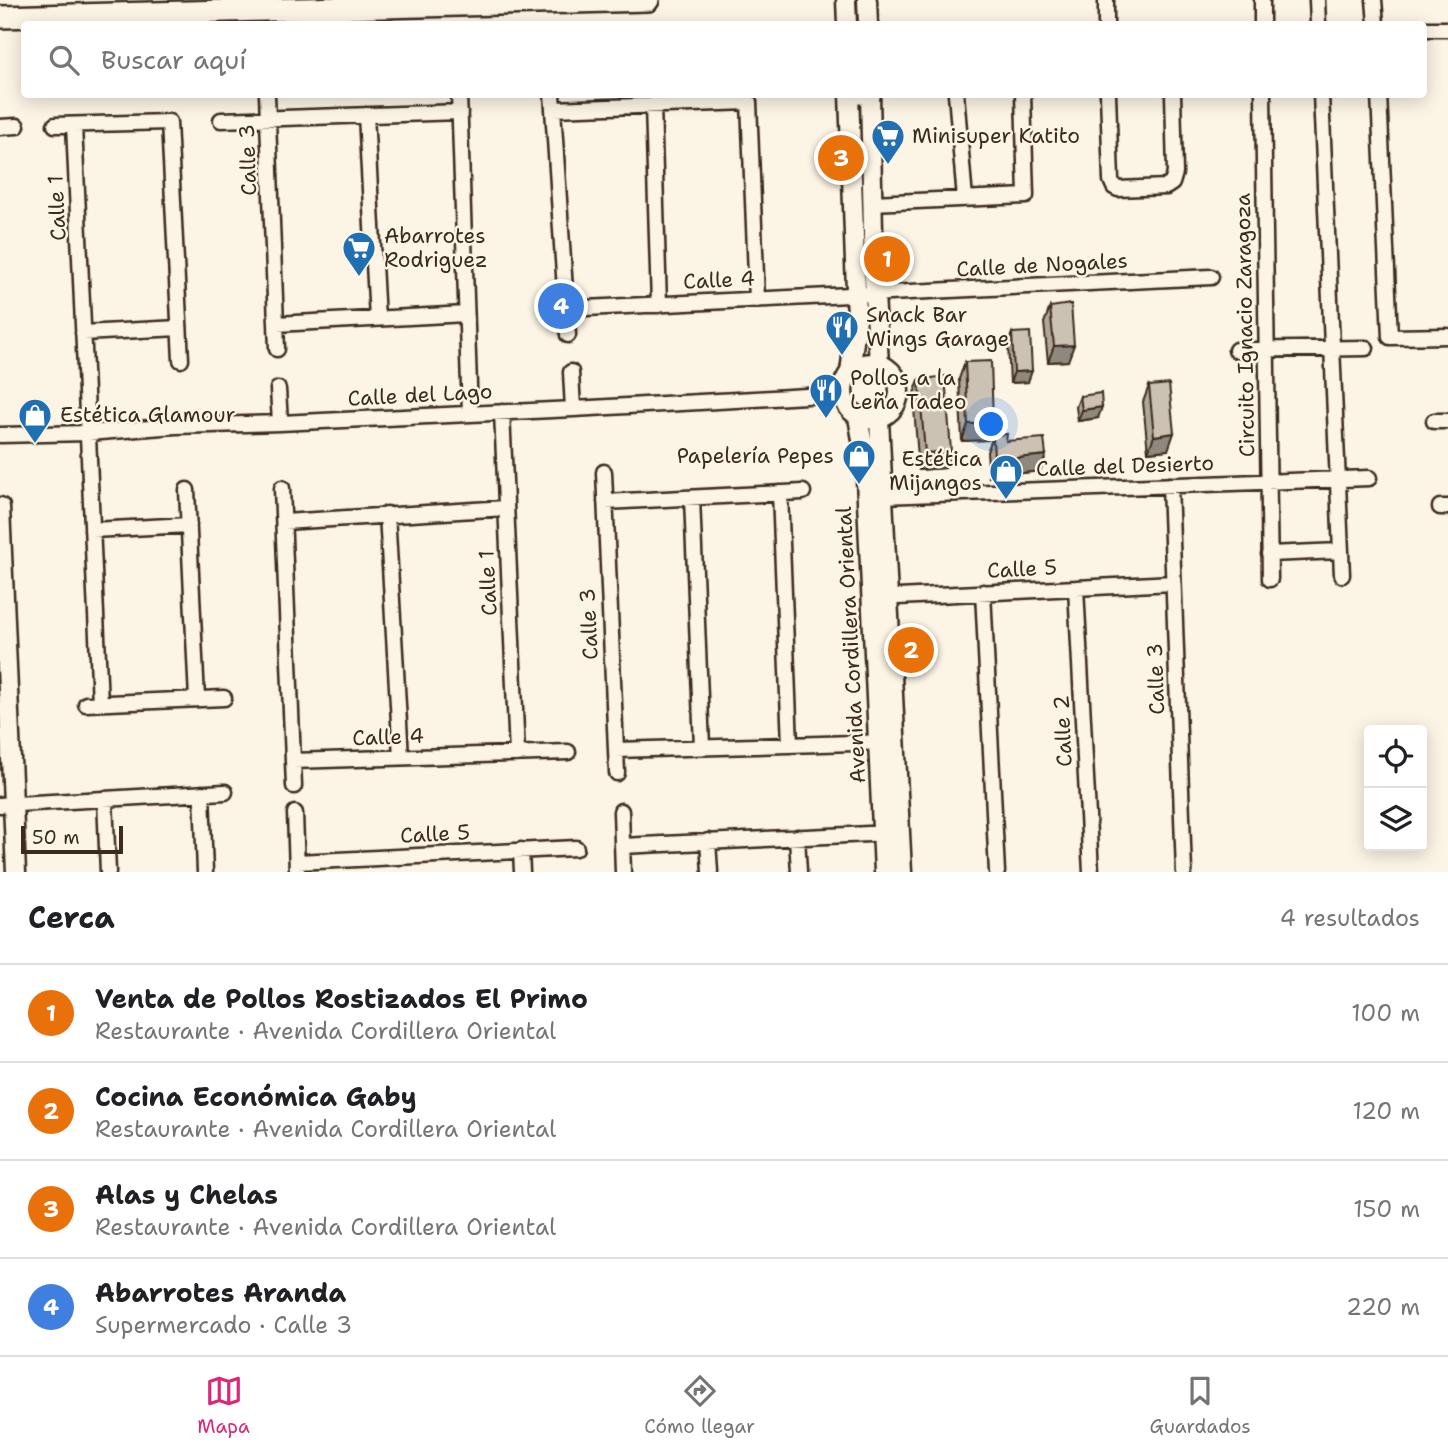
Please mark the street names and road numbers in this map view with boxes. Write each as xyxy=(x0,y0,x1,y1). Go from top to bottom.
street label: Calle 3 xyxy=(233,124,263,196)
street label: Calle 1 xyxy=(41,174,73,242)
street label: Circuito Ignacio Zaragoza xyxy=(1229,193,1261,457)
street label: Calle de Nogales xyxy=(956,247,1128,283)
street label: Calle 4 xyxy=(682,264,756,296)
street label: Calle del Lago xyxy=(347,377,493,413)
street label: Calle del Desierto xyxy=(1036,449,1214,483)
street label: Avenida Cordillera Oriental xyxy=(830,505,872,784)
street label: Calle 1 xyxy=(472,549,504,617)
street label: Calle 5 xyxy=(986,553,1058,585)
street label: Calle 3 xyxy=(573,587,605,661)
street label: Calle 3 xyxy=(1141,643,1171,715)
street label: Calle 2 xyxy=(1047,694,1079,768)
street label: Calle 4 xyxy=(352,722,424,752)
street label: Calle 5 xyxy=(399,818,471,850)

